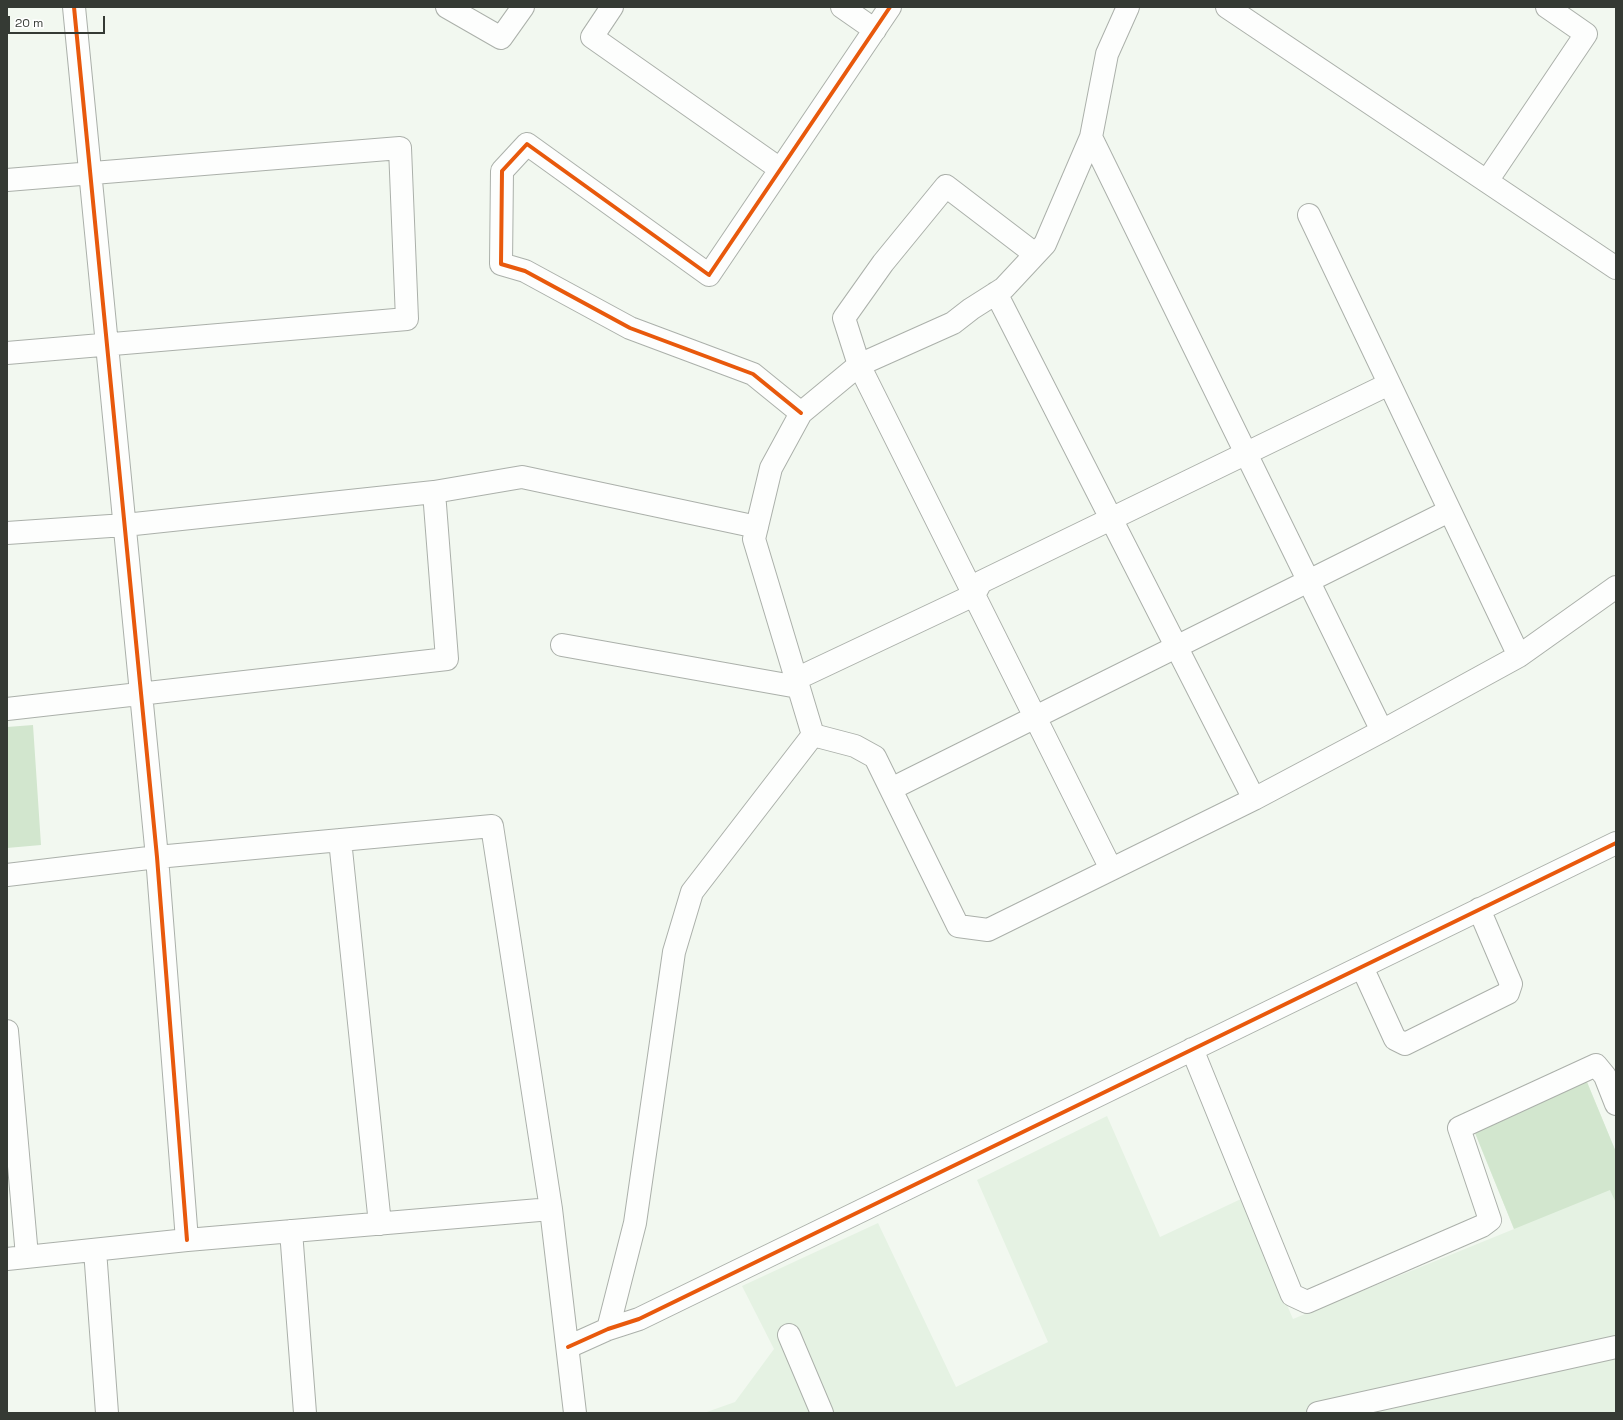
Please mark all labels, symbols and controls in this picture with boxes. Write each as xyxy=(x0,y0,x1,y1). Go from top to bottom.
scale bar xyxy=(10,8,107,34)
text: 20 m xyxy=(15,15,43,31)

